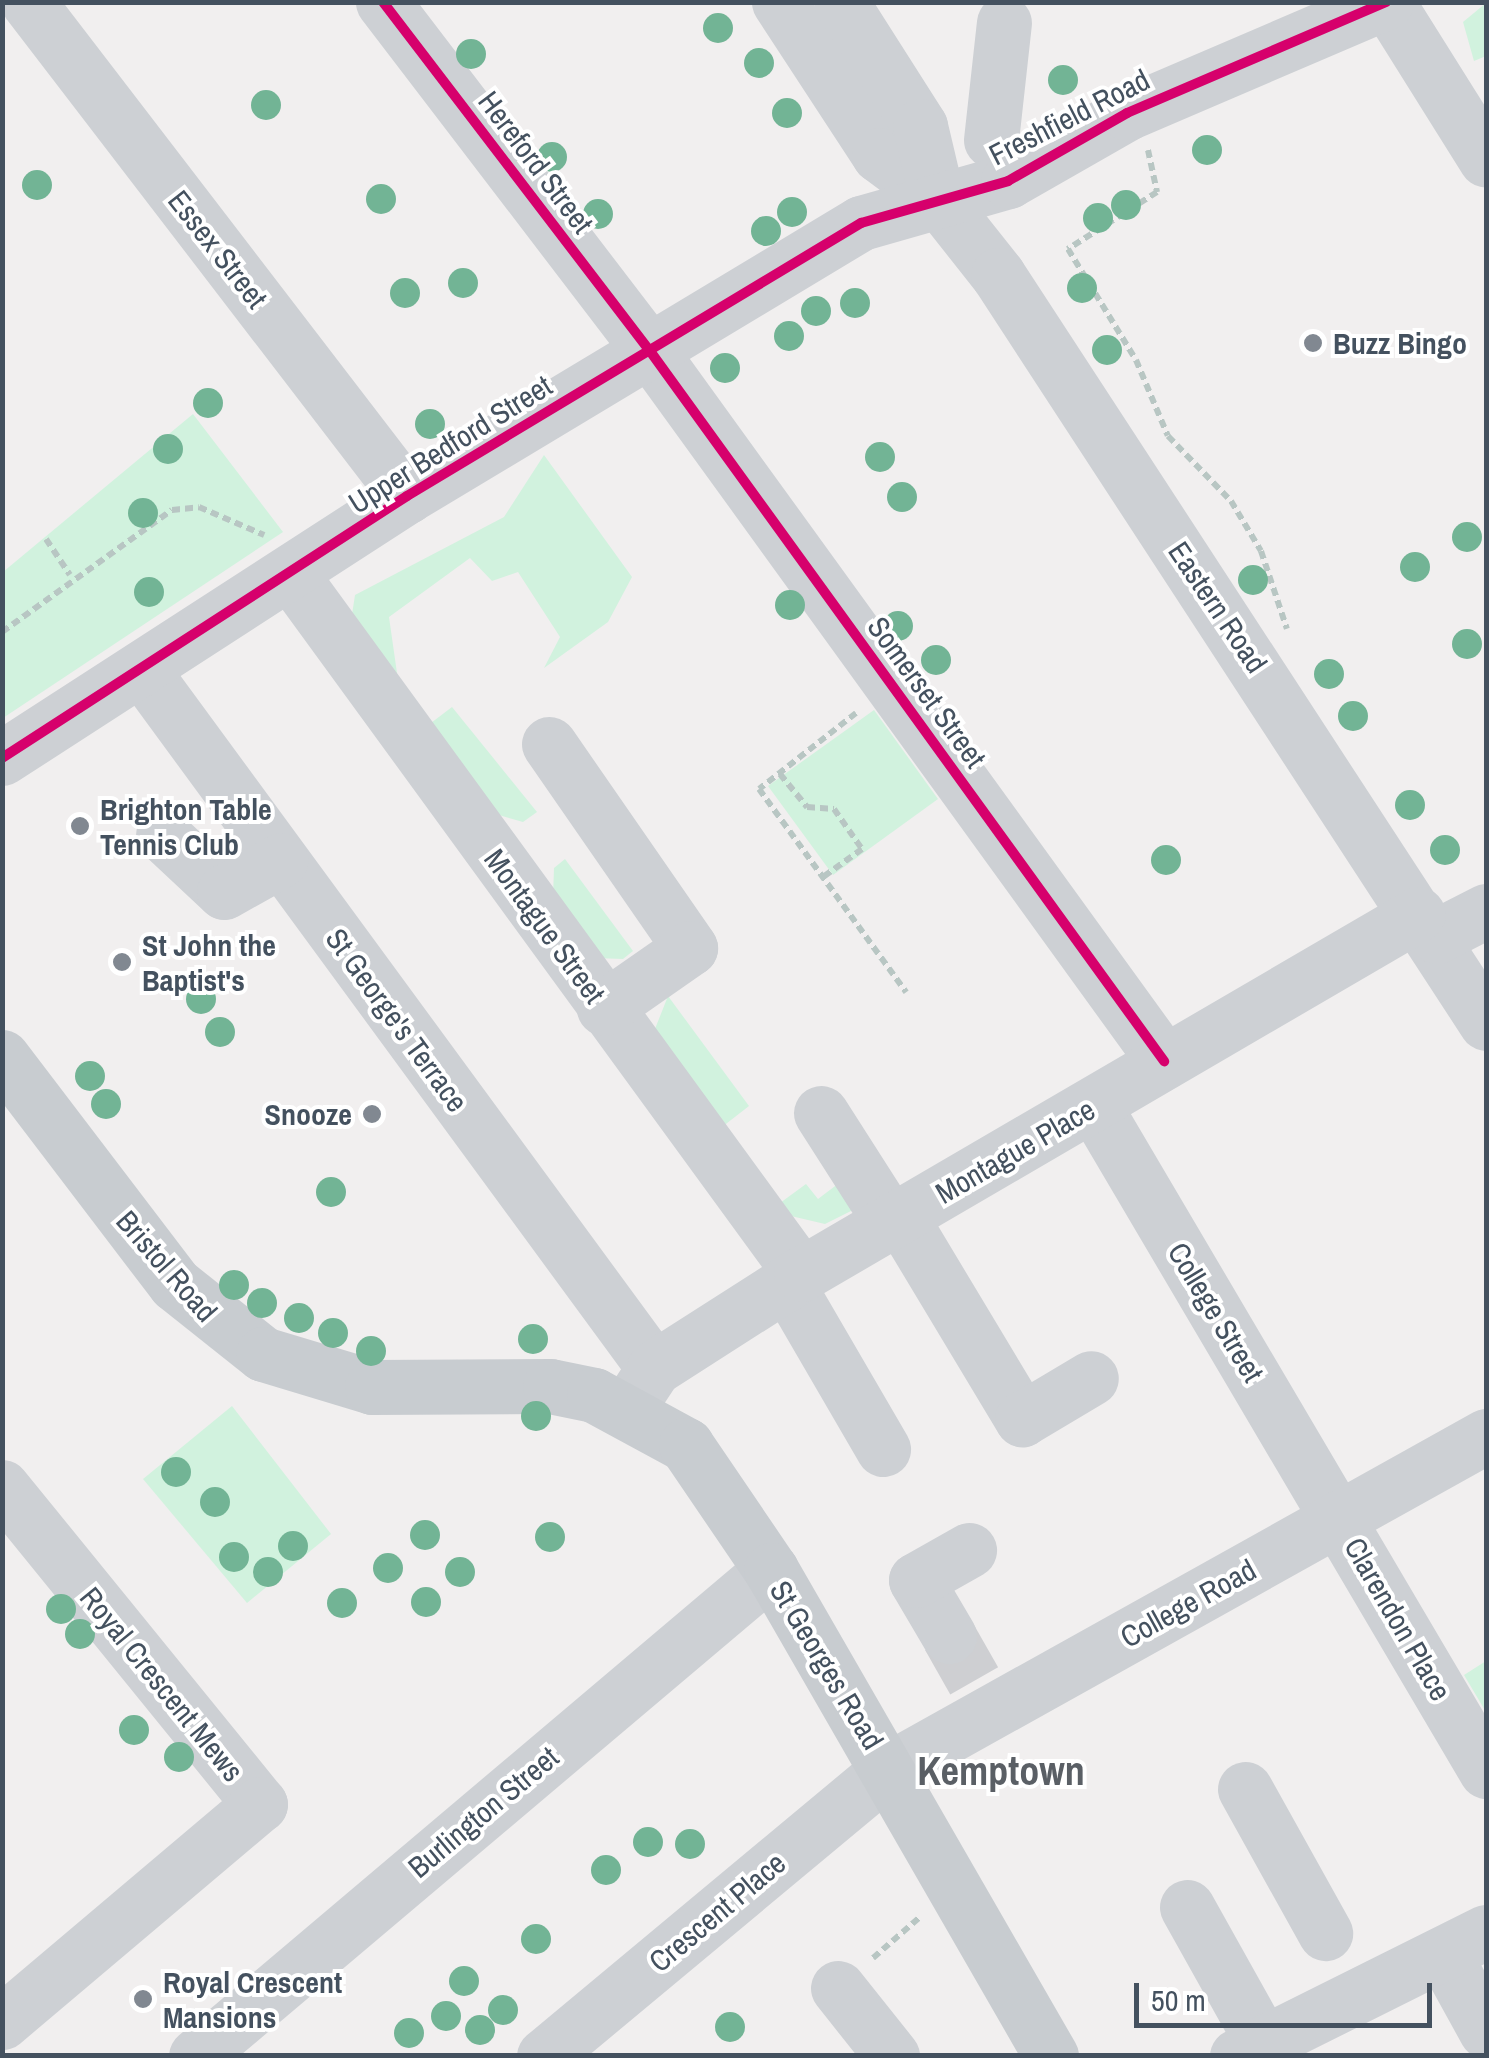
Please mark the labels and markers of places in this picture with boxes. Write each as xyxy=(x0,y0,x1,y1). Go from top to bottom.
place label: Buzz Bingo xyxy=(1333,325,1467,361)
marker: Buzz Bingo xyxy=(1302,332,1324,354)
place label: Brighton Table Tennis Club xyxy=(100,791,272,862)
marker: Brighton Table Tennis Club xyxy=(69,815,91,837)
place label: St John the Baptist's xyxy=(142,927,276,998)
marker: St John the Baptist's xyxy=(111,951,133,973)
place label: Snooze xyxy=(265,1096,352,1132)
marker: Snooze xyxy=(361,1103,383,1125)
place label: Royal Crescent Mansions xyxy=(163,1964,342,2034)
marker: Royal Crescent Mansions xyxy=(132,1988,154,2010)

